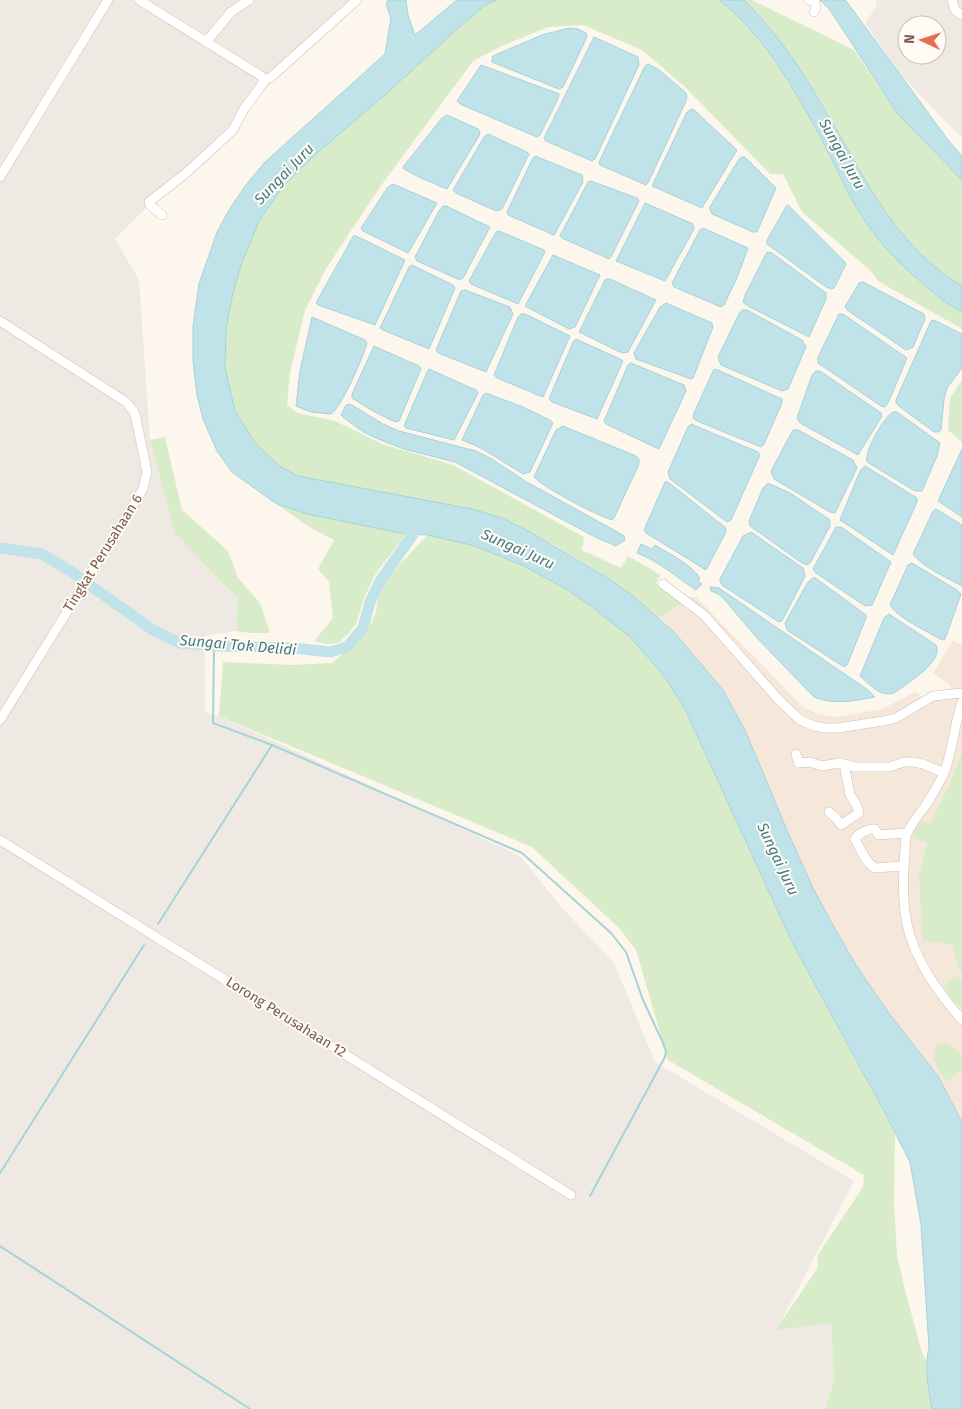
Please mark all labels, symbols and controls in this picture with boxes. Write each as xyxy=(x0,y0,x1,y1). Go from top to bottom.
north arrow xyxy=(897,15,947,65)
text: N xyxy=(901,34,918,44)
water label: Sungai Juru xyxy=(815,115,869,193)
water label: Sungai Juru xyxy=(250,140,318,209)
street label: Tingkat Perusahaan 6 xyxy=(60,491,146,615)
water label: Sungai Juru xyxy=(478,524,557,573)
water label: Sungai Tok Delidi xyxy=(178,631,297,659)
water label: Sungai Juru xyxy=(753,819,803,898)
street label: Lorong Perusahaan 12 xyxy=(223,973,349,1061)

